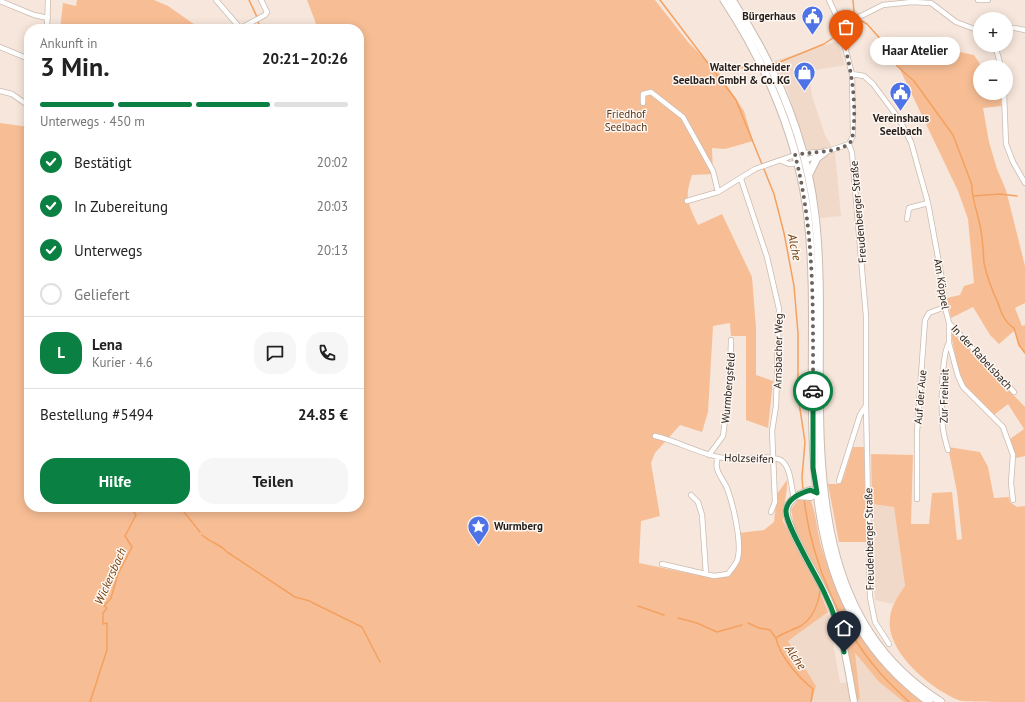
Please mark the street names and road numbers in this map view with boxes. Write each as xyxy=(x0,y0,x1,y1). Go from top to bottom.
street label: Freudenberger Straße xyxy=(847,160,869,264)
street label: Am Köppel xyxy=(931,258,953,311)
street label: Arnsbacher Weg xyxy=(770,313,786,389)
street label: In der Rabelsbach xyxy=(948,322,1016,392)
street label: Wurmbergsfeld xyxy=(718,352,738,424)
street label: Zur Freiheit xyxy=(937,368,951,423)
street label: Auf der Aue xyxy=(911,369,929,425)
street label: Holzseifen xyxy=(724,450,774,466)
street label: Freudenberger Straße xyxy=(861,487,877,591)

